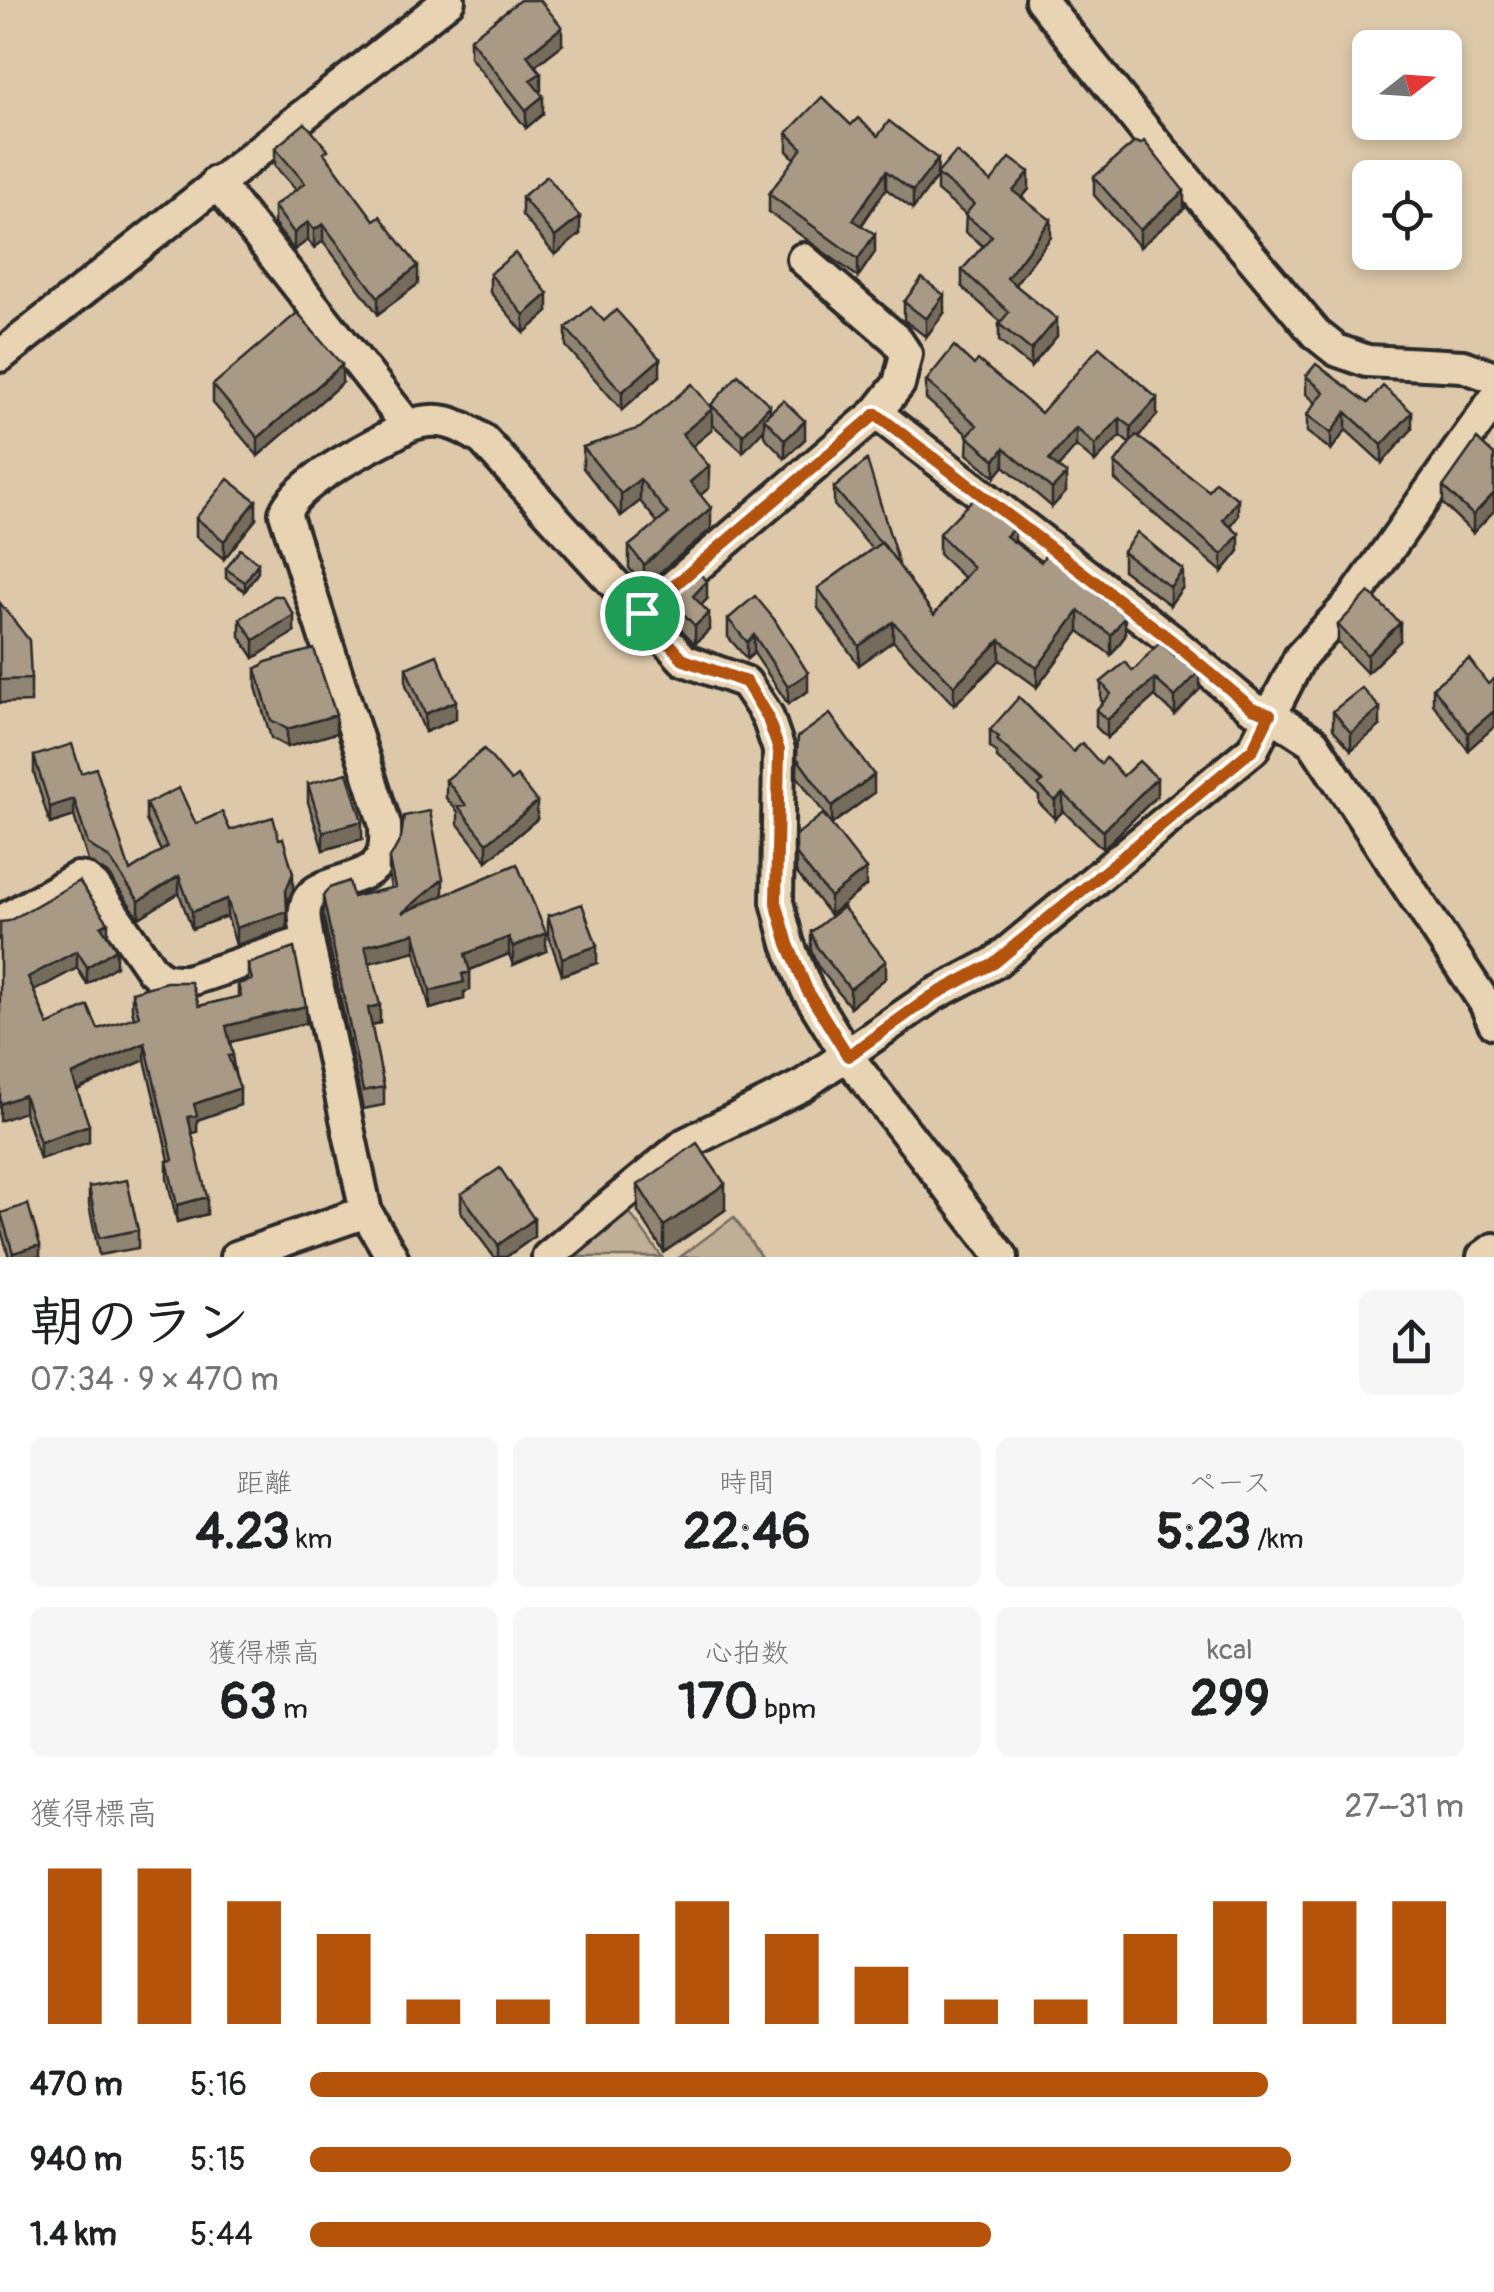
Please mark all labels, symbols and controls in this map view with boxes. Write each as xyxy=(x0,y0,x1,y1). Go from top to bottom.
north arrow xyxy=(1352,30,1462,140)
map controls xyxy=(1352,30,1462,270)
button: locate xyxy=(1352,160,1462,270)
pin xyxy=(600,571,685,656)
icon: arrive xyxy=(615,586,670,641)
text: 朝のラン xyxy=(30,1288,250,1357)
button: share xyxy=(1359,1290,1464,1395)
text: 07:34 · 9 × 470 m xyxy=(30,1360,279,1400)
text: 距離 xyxy=(236,1466,292,1501)
text: 時間 xyxy=(719,1466,775,1501)
text: ペース xyxy=(1189,1466,1271,1501)
text: 4.23 xyxy=(196,1501,290,1564)
text: 22:46 xyxy=(683,1501,811,1564)
text: 5:23 xyxy=(1156,1501,1251,1564)
text: km xyxy=(290,1522,332,1557)
text: /km xyxy=(1251,1522,1304,1557)
text: kcal xyxy=(1207,1633,1253,1668)
text: 獲得標高 xyxy=(208,1636,320,1671)
text: 心拍数 xyxy=(705,1636,789,1671)
text: 299 xyxy=(1190,1668,1270,1731)
text: 63 xyxy=(220,1671,277,1734)
text: 170 xyxy=(678,1671,758,1734)
text: m xyxy=(277,1692,308,1727)
text: bpm xyxy=(758,1692,816,1727)
text: 27–31 m xyxy=(1345,1787,1464,1827)
text: 獲得標高 xyxy=(30,1794,158,1834)
text: 470 m xyxy=(30,2065,123,2105)
text: 5:16 xyxy=(190,2065,247,2105)
text: 940 m xyxy=(30,2140,122,2180)
text: 5:15 xyxy=(190,2140,246,2180)
text: 1.4 km xyxy=(30,2215,117,2255)
text: 5:44 xyxy=(190,2215,253,2255)

